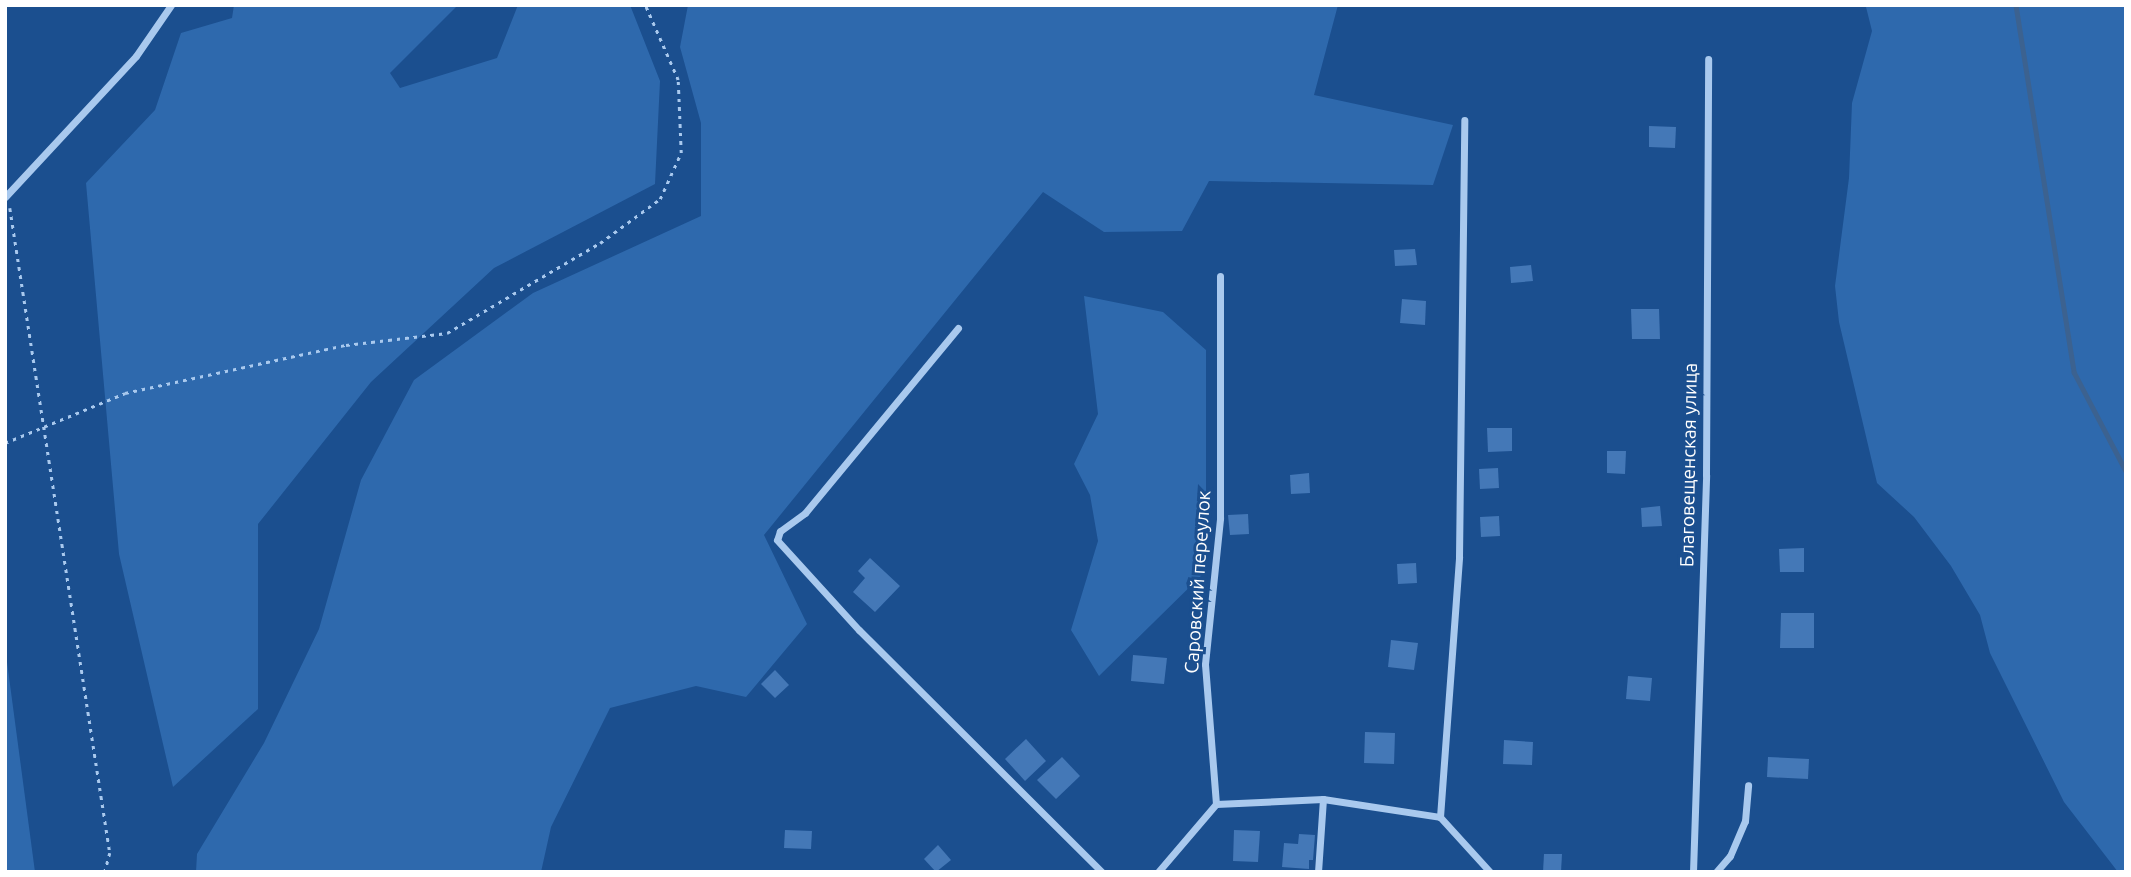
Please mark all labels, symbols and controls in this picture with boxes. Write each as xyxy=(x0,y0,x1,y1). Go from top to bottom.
street label: Благовещенская улица xyxy=(1676,363,1702,567)
street label: Саровский переулок xyxy=(1180,490,1216,674)

